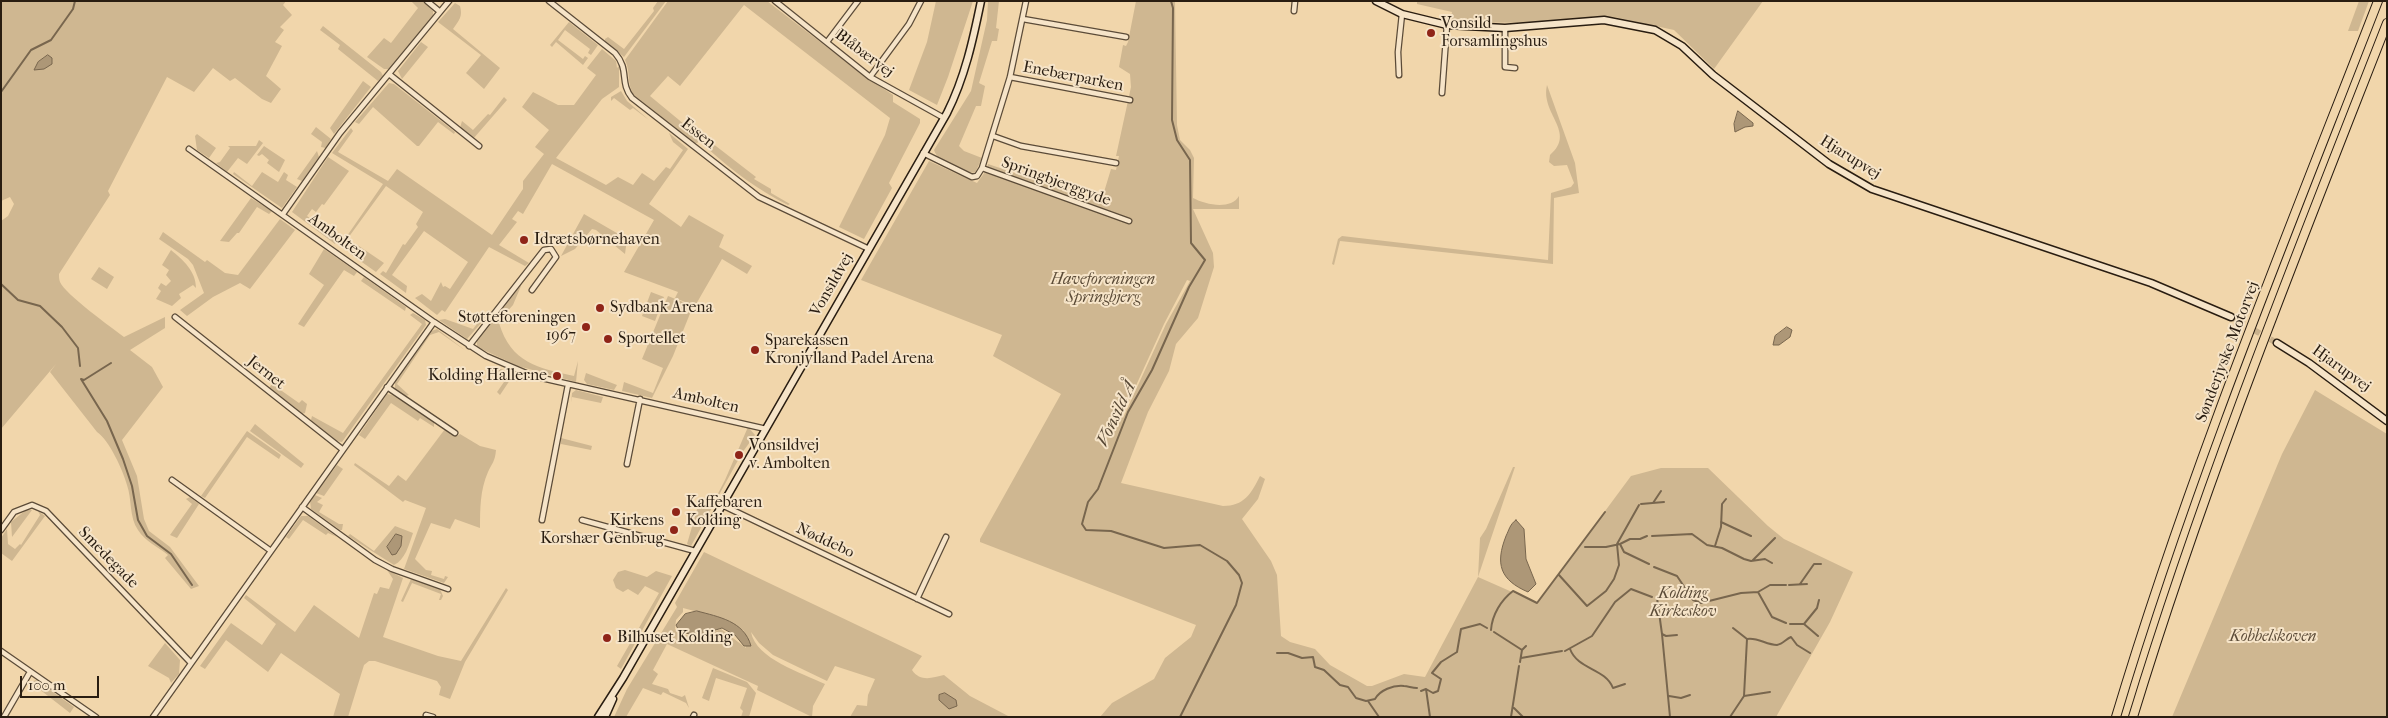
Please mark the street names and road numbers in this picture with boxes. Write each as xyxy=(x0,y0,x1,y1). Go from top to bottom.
street label: Blåbærvej xyxy=(831,26,897,82)
street label: Enebærparken xyxy=(1021,58,1125,96)
street label: Essen xyxy=(677,114,719,154)
street label: Hjarupvej xyxy=(1816,132,1884,184)
street label: Springbjerggyde xyxy=(999,153,1113,211)
street label: Ambolten xyxy=(304,209,370,265)
street label: Vonsildvej xyxy=(806,250,858,320)
street label: Sønderjyske Motorvej xyxy=(2192,279,2264,425)
street label: Hjarupvej xyxy=(2308,341,2374,397)
street label: Jernet xyxy=(243,352,289,394)
street label: Ambolten xyxy=(671,384,741,418)
street label: Nøddebo xyxy=(793,519,857,563)
street label: Smedegade xyxy=(74,523,142,593)

